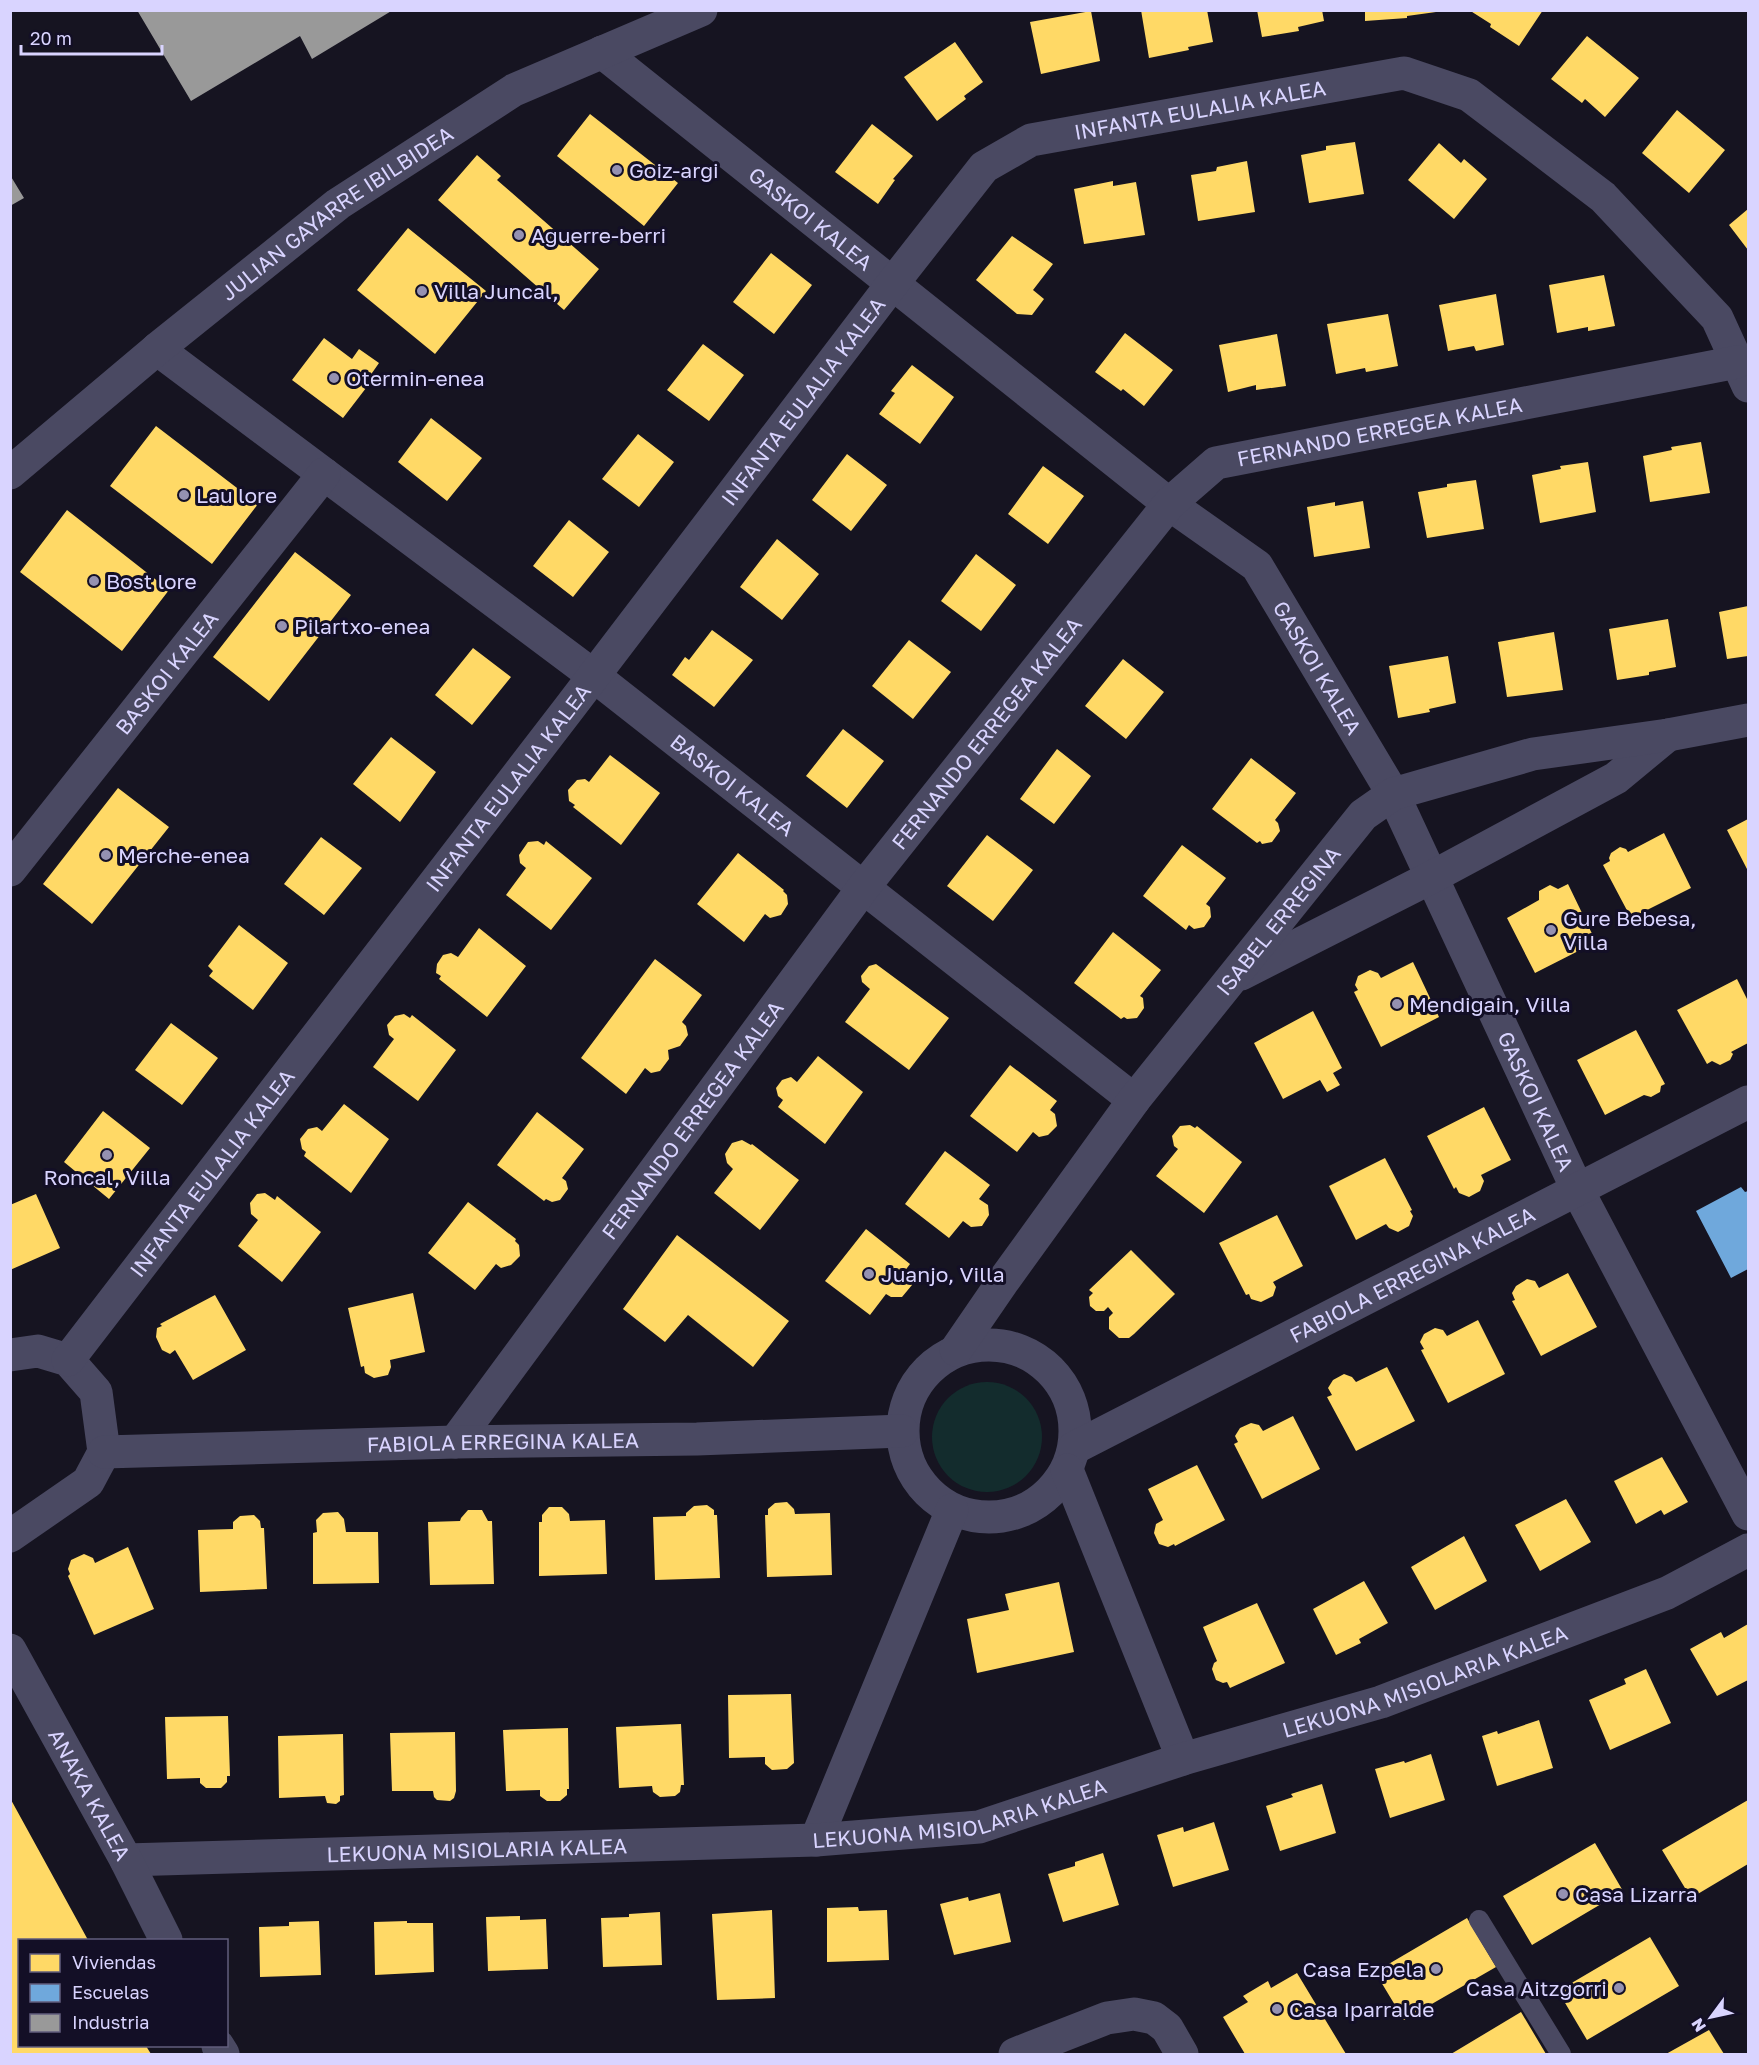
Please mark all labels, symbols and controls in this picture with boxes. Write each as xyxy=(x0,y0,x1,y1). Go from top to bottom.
scale bar xyxy=(21,18,162,56)
text: 20 m xyxy=(30,27,72,49)
street label: INFANTA EULALIA KALEA xyxy=(1072,74,1328,145)
street label: JULIAN GAYARRE IBILBIDEA xyxy=(215,120,458,306)
place label: Goiz-argi xyxy=(629,157,719,183)
street label: GASKOI KALEA xyxy=(744,161,878,276)
marker: Goiz-argi xyxy=(610,163,624,177)
place label: Aguerre-berri xyxy=(531,222,666,248)
marker: Aguerre-berri xyxy=(512,228,526,242)
place label: Villa Juncal, xyxy=(434,278,559,304)
marker: Villa Juncal, xyxy=(415,284,429,298)
street label: INFANTA EULALIA KALEA xyxy=(715,292,891,511)
place label: Otermin-enea xyxy=(346,365,485,391)
marker: Otermin-enea xyxy=(327,371,341,385)
street label: FERNANDO ERREGEA KALEA xyxy=(1235,391,1524,472)
place label: Lau lore xyxy=(196,482,277,508)
marker: Lau lore xyxy=(177,488,191,502)
place label: Bost lore xyxy=(106,568,197,594)
marker: Bost lore xyxy=(87,574,101,588)
street label: GASKOI KALEA xyxy=(1268,596,1367,739)
street label: BASKOI KALEA xyxy=(110,606,223,740)
street label: FERNANDO ERREGEA KALEA xyxy=(886,612,1087,855)
place label: Pilartxo-enea xyxy=(294,613,430,639)
marker: Pilartxo-enea xyxy=(275,619,289,633)
street label: INFANTA EULALIA KALEA xyxy=(420,678,596,897)
street label: BASKOI KALEA xyxy=(665,728,800,841)
street label: ISABEL ERREGINA xyxy=(1210,841,1346,1000)
place label: Merche-enea xyxy=(118,842,250,868)
marker: Merche-enea xyxy=(99,848,113,862)
place label: Gure Bebesa, Villa xyxy=(1563,905,1697,955)
marker: Gure Bebesa, Villa xyxy=(1544,923,1558,937)
place label: Mendigain, Villa xyxy=(1409,991,1571,1017)
street label: FERNANDO ERREGEA KALEA xyxy=(596,995,789,1244)
marker: Mendigain, Villa xyxy=(1390,997,1404,1011)
street label: GASKOI KALEA xyxy=(1492,1027,1580,1175)
street label: INFANTA EULALIA KALEA xyxy=(124,1064,300,1282)
marker: Roncal, Villa xyxy=(100,1148,114,1162)
place label: Roncal, Villa xyxy=(43,1164,171,1190)
street label: FABIOLA ERREGINA KALEA xyxy=(1285,1201,1539,1348)
place label: Juanjo, Villa xyxy=(881,1261,1005,1287)
marker: Juanjo, Villa xyxy=(862,1267,876,1281)
street label: FABIOLA ERREGINA KALEA xyxy=(366,1427,639,1458)
street label: LEKUONA MISIOLARIA KALEA xyxy=(1279,1619,1571,1743)
street label: ANAKA KALEA xyxy=(43,1724,137,1865)
street label: LEKUONA MISIOLARIA KALEA xyxy=(811,1772,1110,1853)
street label: LEKUONA MISIOLARIA KALEA xyxy=(326,1832,627,1867)
place label: Casa Lizarra xyxy=(1575,1881,1698,1907)
marker: Casa Lizarra xyxy=(1556,1887,1570,1901)
legend xyxy=(18,1939,228,2047)
text: Viviendas xyxy=(72,1951,156,1973)
place label: Casa Ezpela xyxy=(1302,1956,1424,1982)
marker: Casa Ezpela xyxy=(1429,1962,1443,1976)
place label: Casa Aitzgorri xyxy=(1466,1975,1607,2001)
text: Escuelas xyxy=(72,1981,149,2003)
marker: Casa Aitzgorri xyxy=(1612,1981,1626,1995)
north arrow xyxy=(1681,1987,1741,2047)
place label: Casa Iparralde xyxy=(1289,1996,1434,2022)
marker: Casa Iparralde xyxy=(1270,2002,1284,2016)
text: Industria xyxy=(72,2011,149,2033)
text: N xyxy=(1687,2015,1710,2036)

